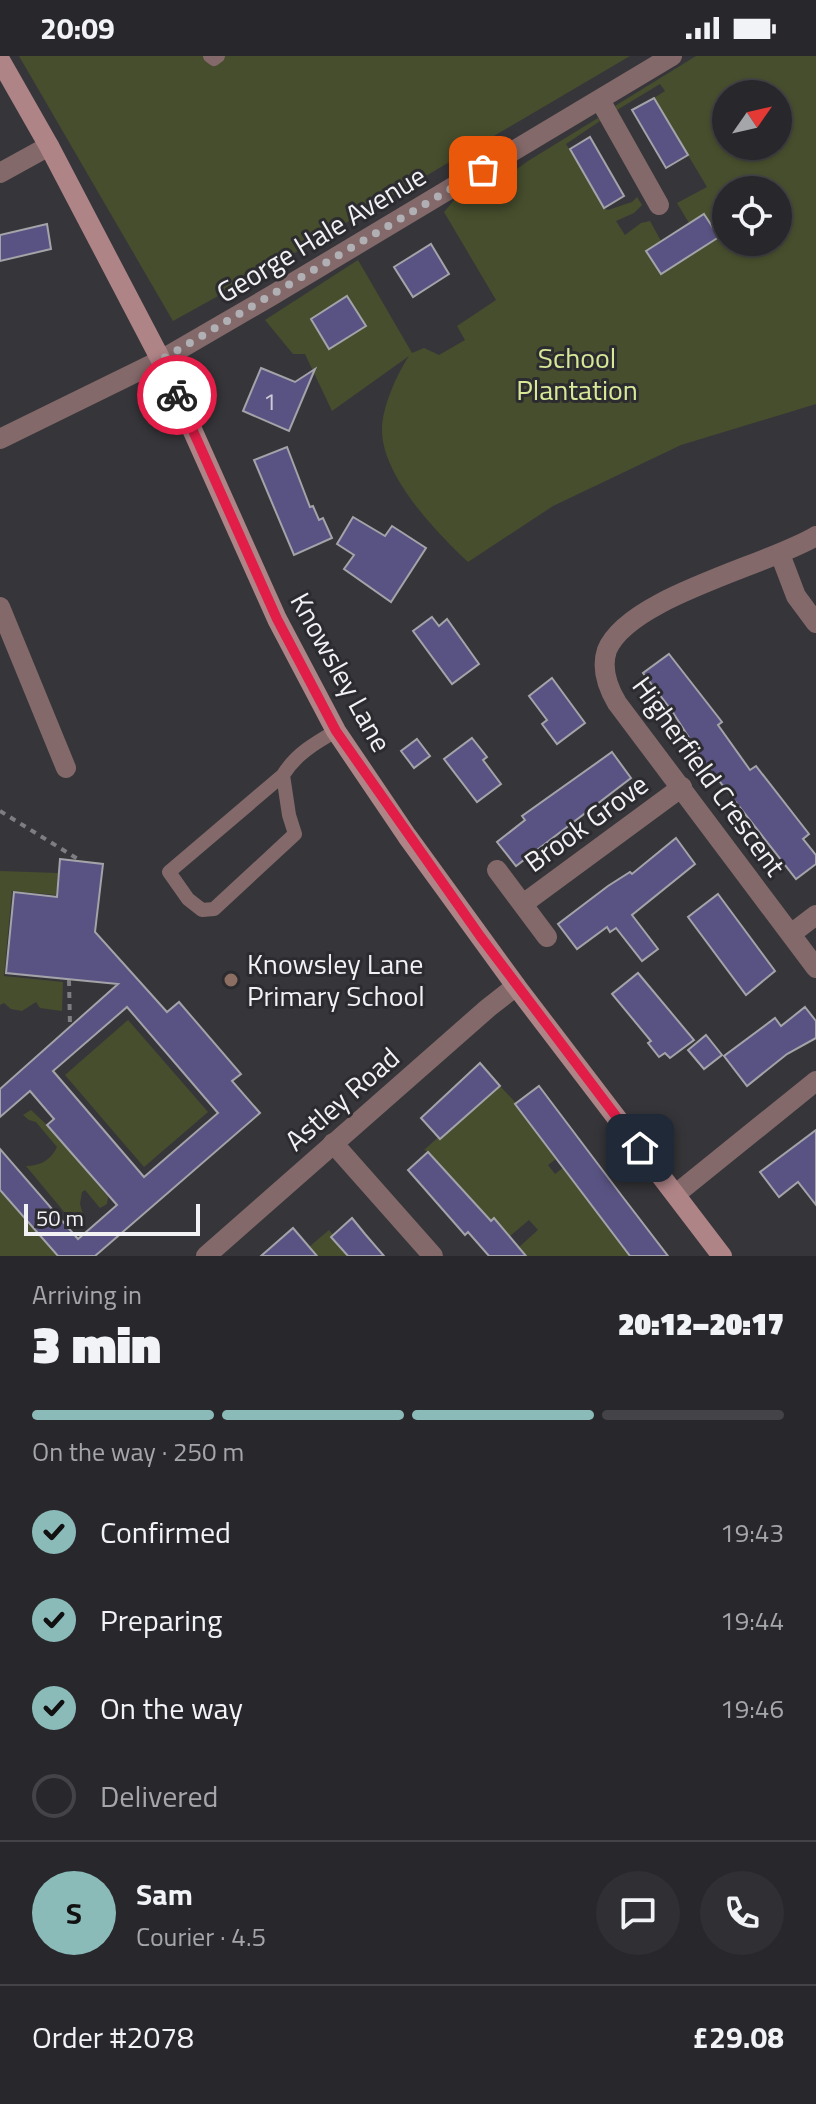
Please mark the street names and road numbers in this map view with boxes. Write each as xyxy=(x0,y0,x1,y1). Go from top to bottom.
street label: George Hale Avenue xyxy=(208,154,434,313)
street label: Knowsley Lane xyxy=(280,584,403,759)
street label: Higherfield Crescent xyxy=(622,667,797,885)
street label: Brook Grove xyxy=(515,763,657,882)
street label: Astley Road xyxy=(275,1036,409,1161)

